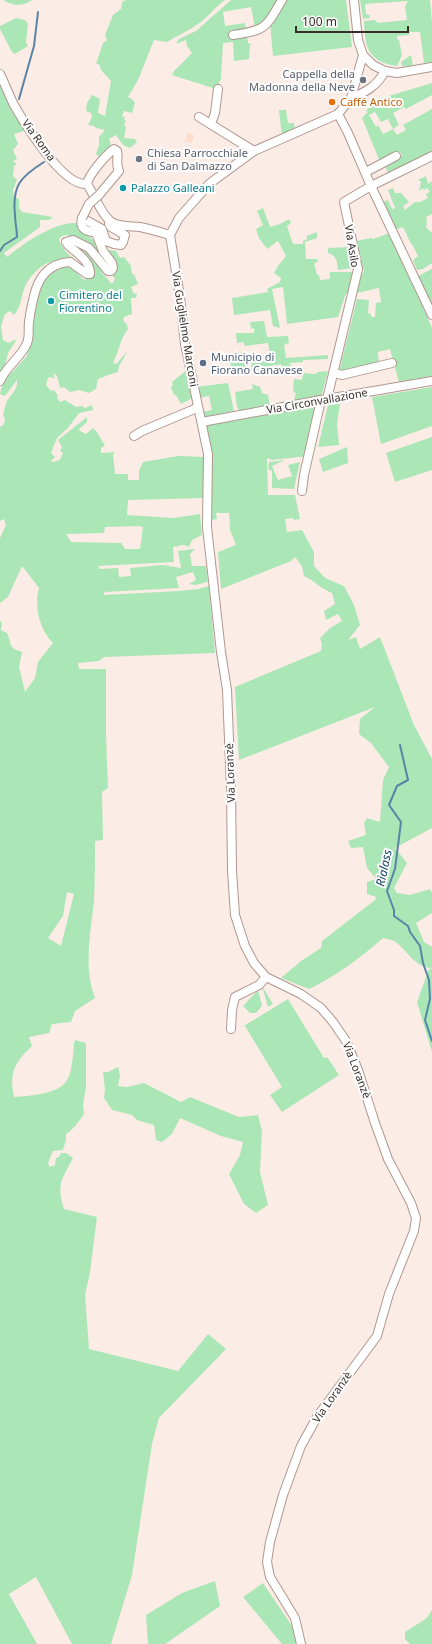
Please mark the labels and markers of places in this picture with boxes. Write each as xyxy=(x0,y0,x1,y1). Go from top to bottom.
place label: Cappella della Madonna della Neve xyxy=(249,66,355,94)
marker: Cappella della Madonna della Neve xyxy=(358,75,368,85)
place label: Caffé Antico xyxy=(340,94,403,109)
marker: Caffé Antico xyxy=(327,97,337,107)
place label: Chiesa Parrocchiale di San Dalmazzo xyxy=(147,145,248,173)
marker: Chiesa Parrocchiale di San Dalmazzo xyxy=(134,154,144,164)
place label: Palazzo Galleani xyxy=(131,180,215,195)
marker: Palazzo Galleani xyxy=(118,183,128,193)
place label: Cimitero del Fiorentino xyxy=(59,287,122,315)
marker: Cimitero del Fiorentino xyxy=(46,296,56,306)
place label: Municipio di Fiorano Canavese xyxy=(211,349,302,377)
marker: Municipio di Fiorano Canavese xyxy=(198,358,208,368)

